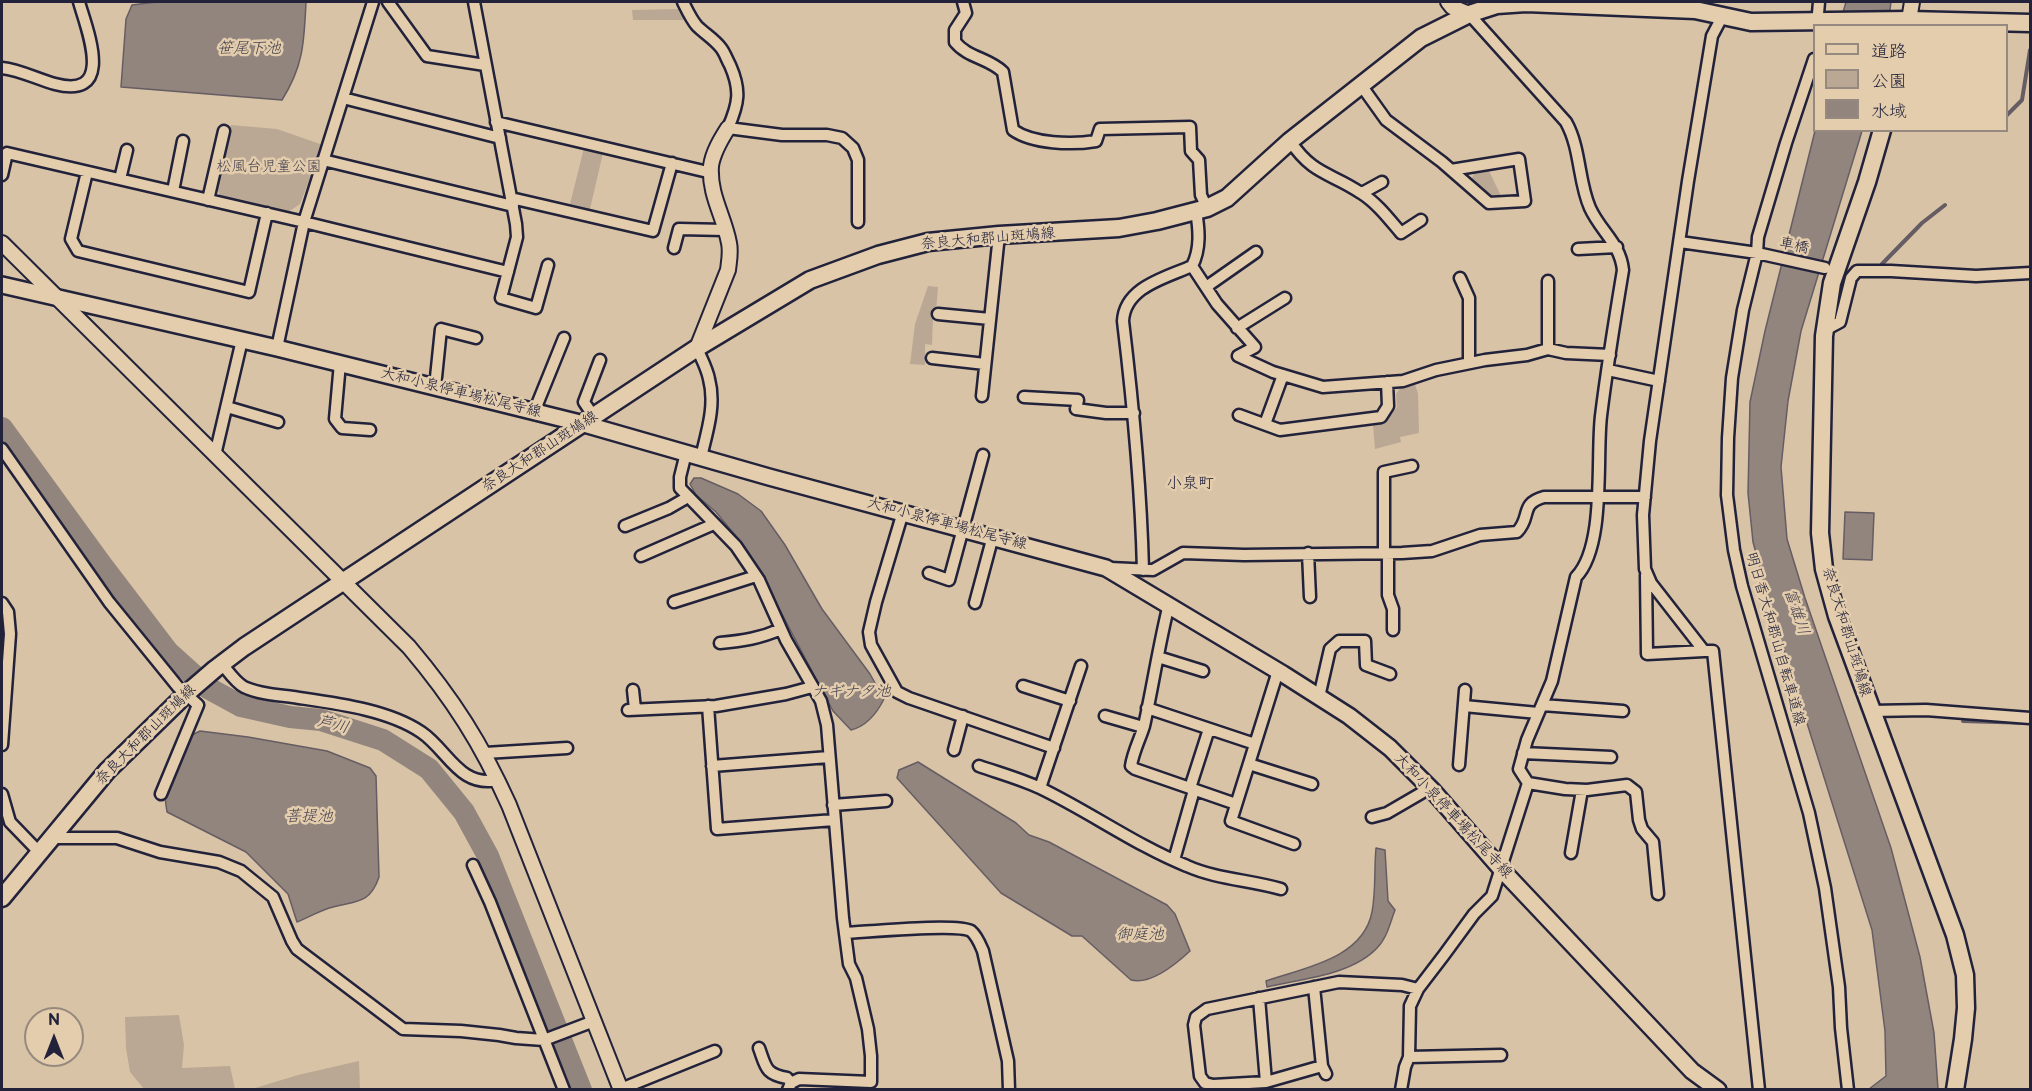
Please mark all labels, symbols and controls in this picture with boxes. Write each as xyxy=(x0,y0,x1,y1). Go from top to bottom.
legend xyxy=(1813,24,2008,132)
water label: 笹尾下池 xyxy=(217,39,281,59)
text: 道路 xyxy=(1871,41,1907,62)
text: 公園 xyxy=(1871,71,1907,92)
text: 水域 xyxy=(1871,101,1907,122)
park label: 松風台児童公園 xyxy=(217,158,321,176)
street label: 奈良大和郡山斑鳩線 xyxy=(920,224,1056,254)
street label: 車橋 xyxy=(1777,234,1811,258)
street label: 大和小泉停車場松尾寺線 xyxy=(379,364,543,422)
street label: 奈良大和郡山斑鳩線 xyxy=(478,408,602,496)
district label: 小泉町 xyxy=(1166,474,1214,494)
street label: 大和小泉停車場松尾寺線 xyxy=(865,494,1029,554)
street label: 明日香大和郡山自転車道線 xyxy=(1742,550,1808,728)
street label: 奈良大和郡山斑鳩線 xyxy=(1818,565,1874,699)
water label: 富雄川 xyxy=(1779,586,1813,638)
street label: 奈良大和郡山斑鳩線 xyxy=(92,681,200,789)
water label: ナギナタ池 xyxy=(811,682,891,702)
water label: 芦川 xyxy=(315,712,351,738)
street label: 大和小泉停車場松尾寺線 xyxy=(1390,750,1516,882)
water label: 菩提池 xyxy=(285,807,333,827)
water label: 御庭池 xyxy=(1116,925,1164,945)
north arrow xyxy=(24,1007,84,1067)
text: N xyxy=(48,1011,60,1030)

